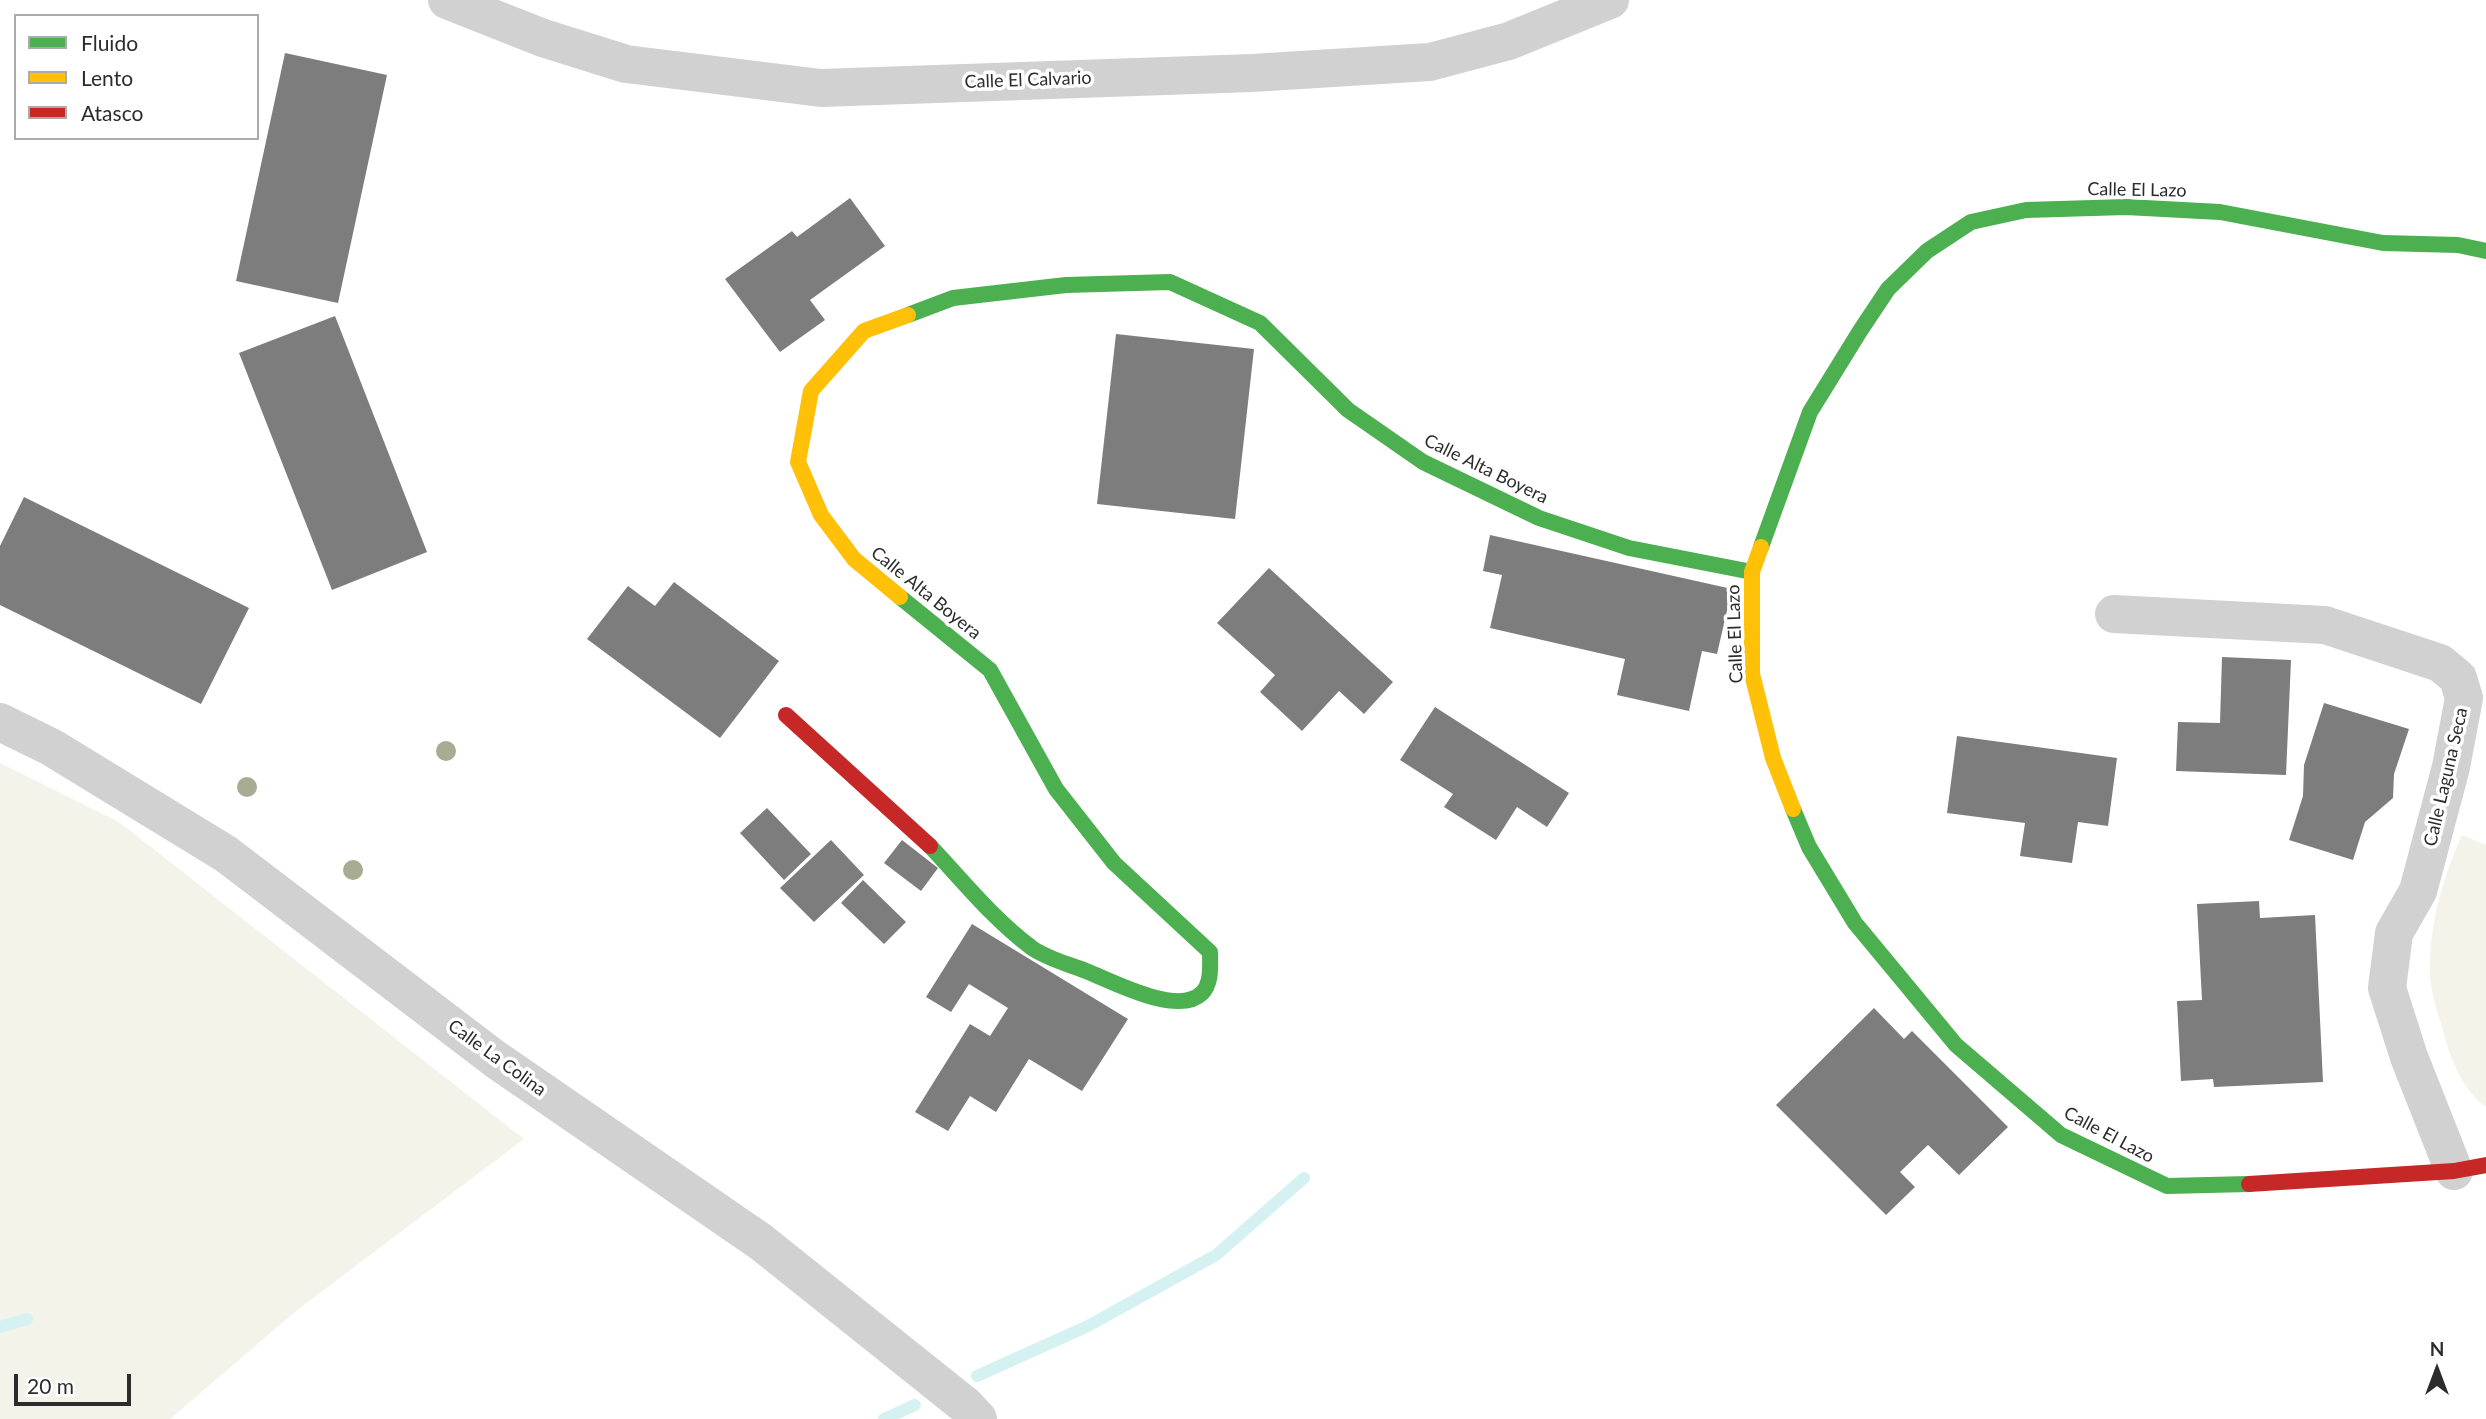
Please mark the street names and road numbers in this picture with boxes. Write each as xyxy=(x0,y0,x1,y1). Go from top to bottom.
street label: Calle El Calvario xyxy=(964,67,1092,93)
street label: Calle El Lazo xyxy=(2087,178,2187,202)
street label: Calle Alta Boyera xyxy=(1420,430,1552,508)
street label: Calle Alta Boyera xyxy=(867,542,985,644)
street label: Calle El Lazo xyxy=(1722,584,1748,684)
street label: Calle Laguna Seca xyxy=(2420,706,2472,848)
street label: Calle La Colina xyxy=(444,1015,550,1101)
street label: Calle El Lazo xyxy=(2060,1102,2158,1168)

